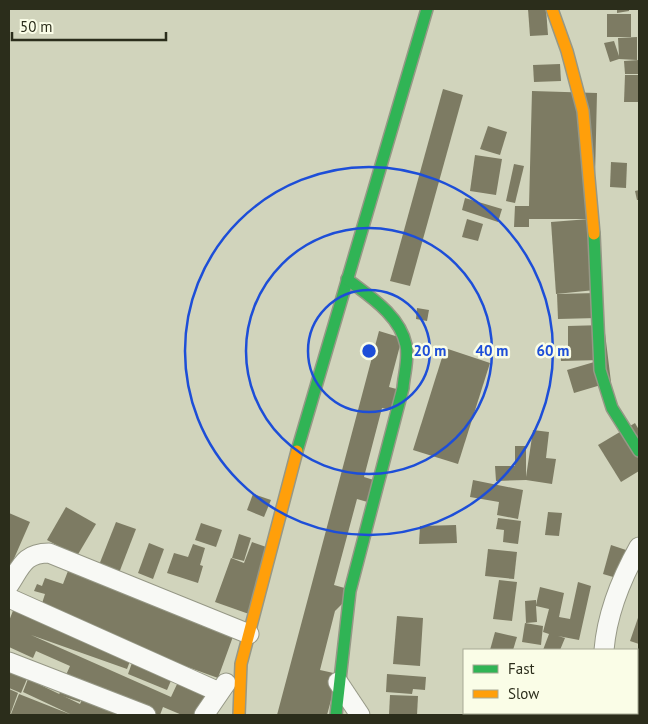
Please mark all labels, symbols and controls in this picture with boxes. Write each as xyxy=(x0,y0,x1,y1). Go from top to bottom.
scale bar xyxy=(12,10,166,42)
text: 50 m xyxy=(20,17,53,36)
text: 20 m xyxy=(414,341,446,360)
text: 40 m xyxy=(476,341,508,360)
text: 60 m xyxy=(537,341,569,360)
centre of rings xyxy=(360,342,378,360)
legend xyxy=(463,649,638,714)
text: Fast xyxy=(508,659,535,678)
text: Slow xyxy=(508,684,539,703)

